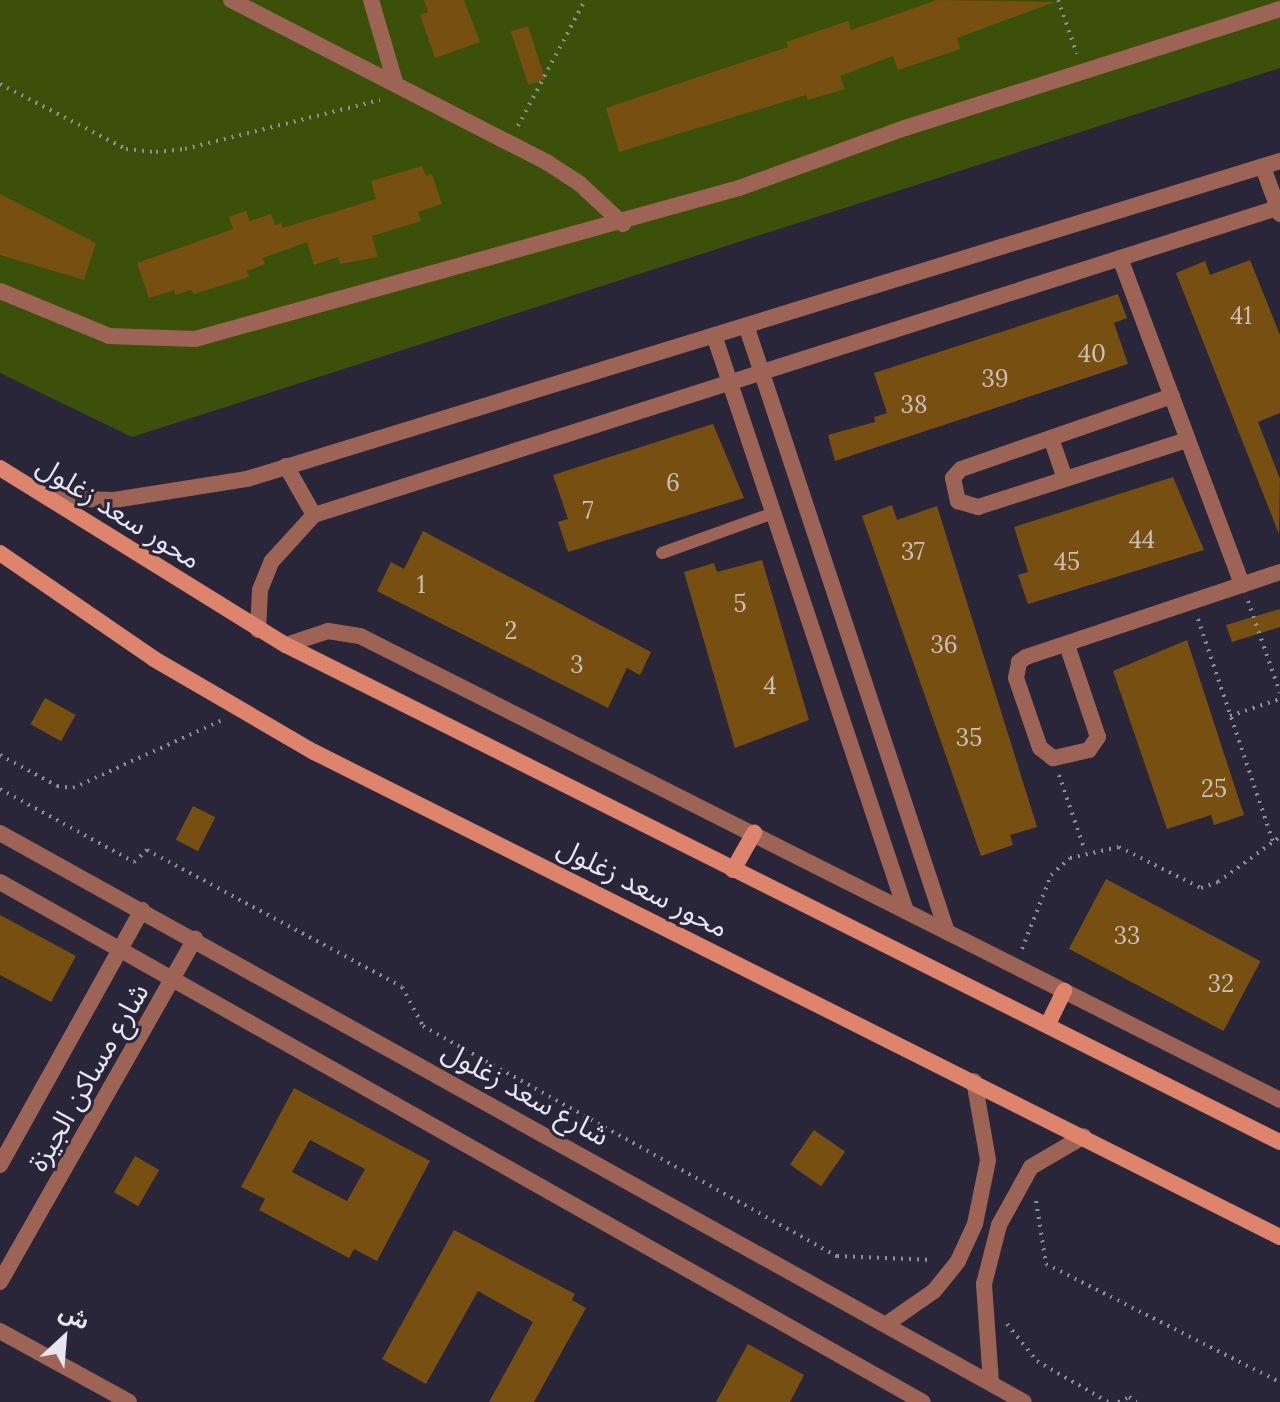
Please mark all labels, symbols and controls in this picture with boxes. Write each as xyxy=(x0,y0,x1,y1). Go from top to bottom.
house number: 41 xyxy=(1230,302,1252,330)
house number: 40 xyxy=(1078,340,1106,368)
house number: 39 xyxy=(981,365,1009,393)
house number: 38 xyxy=(901,391,927,419)
street label: محور سعد زغلول xyxy=(31,448,207,576)
house number: 6 xyxy=(666,469,680,497)
house number: 7 xyxy=(582,497,594,525)
house number: 44 xyxy=(1129,526,1155,554)
house number: 37 xyxy=(901,538,925,566)
house number: 45 xyxy=(1054,548,1080,576)
house number: 1 xyxy=(417,571,425,599)
house number: 5 xyxy=(733,590,747,618)
house number: 2 xyxy=(505,617,517,645)
house number: 36 xyxy=(930,631,958,659)
house number: 3 xyxy=(570,651,584,679)
house number: 4 xyxy=(763,672,777,700)
house number: 35 xyxy=(956,724,982,752)
house number: 25 xyxy=(1201,775,1227,803)
street label: محور سعد زغلول xyxy=(552,830,734,944)
house number: 33 xyxy=(1114,922,1140,950)
house number: 32 xyxy=(1208,970,1234,998)
street label: شارع مساكن الجيزة xyxy=(21,977,155,1177)
street label: شارع سعد زغلول xyxy=(437,1033,615,1153)
text: ش xyxy=(55,1297,94,1336)
north arrow xyxy=(24,1298,104,1378)

